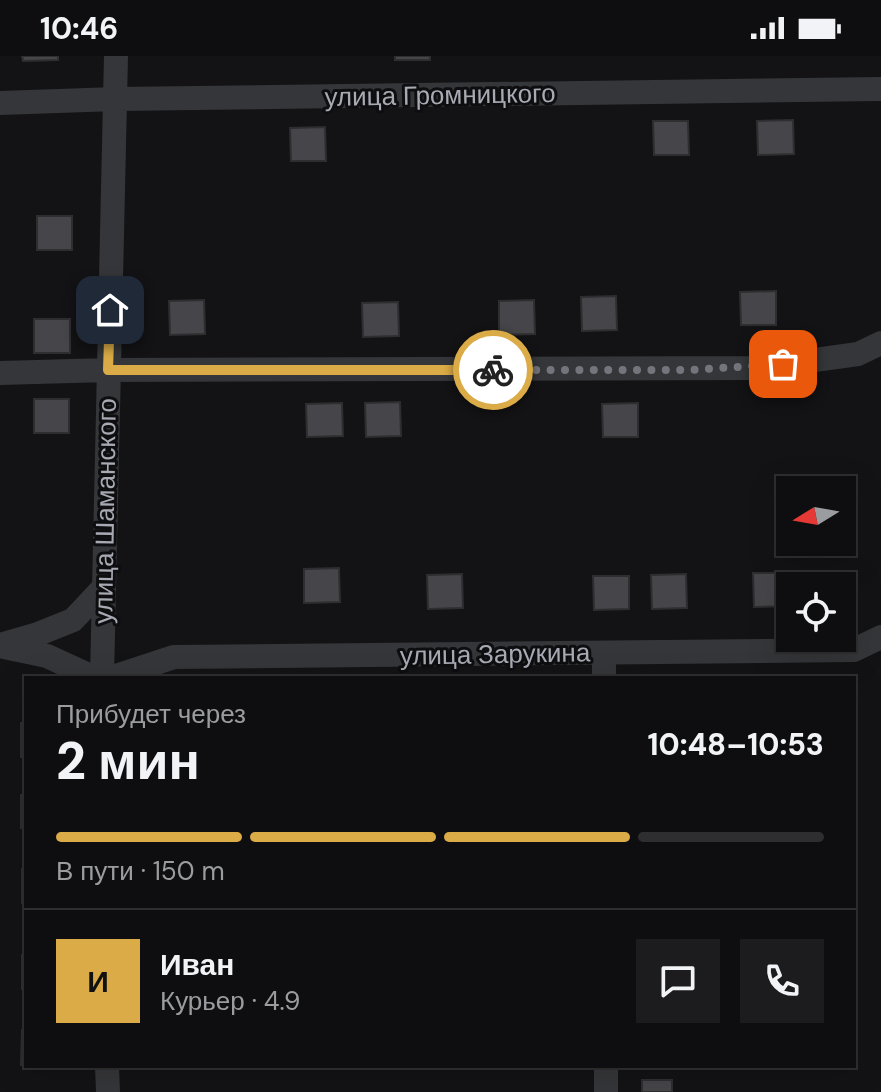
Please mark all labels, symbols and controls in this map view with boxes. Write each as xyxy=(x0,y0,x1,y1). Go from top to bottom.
text: 10:46 xyxy=(40,9,118,48)
street label: улица Громницкого xyxy=(324,76,556,114)
pin xyxy=(76,276,144,344)
icon: home xyxy=(88,288,132,332)
courier xyxy=(453,330,533,410)
pin xyxy=(749,330,817,398)
icon: bag xyxy=(761,342,805,386)
icon: bike xyxy=(471,348,515,392)
street label: улица Шаманского xyxy=(86,398,124,624)
north arrow xyxy=(776,476,856,556)
map controls xyxy=(776,476,856,652)
button: locate xyxy=(776,572,856,652)
street label: улица Зарукина xyxy=(399,635,591,673)
text: Прибудет через xyxy=(56,697,246,731)
text: 10:48–10:53 xyxy=(647,725,824,764)
text: 2 мин xyxy=(56,727,200,795)
text: В пути · 150 m xyxy=(56,854,225,888)
button: chat xyxy=(636,939,720,1023)
button: phone xyxy=(740,939,824,1023)
text: Иван xyxy=(160,945,234,984)
text: И xyxy=(87,962,109,1001)
text: Курьер · 4.9 xyxy=(160,984,300,1018)

